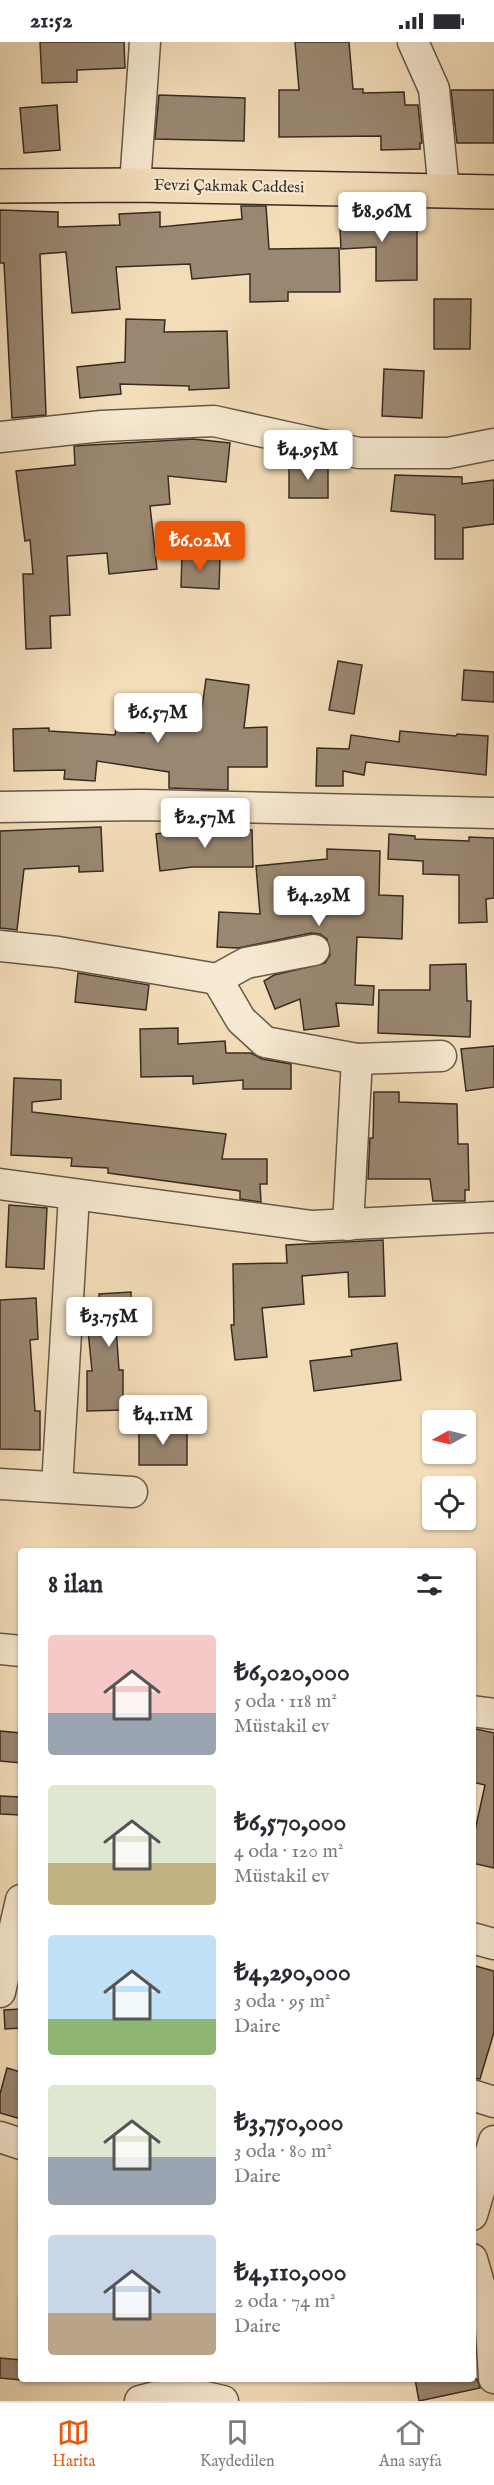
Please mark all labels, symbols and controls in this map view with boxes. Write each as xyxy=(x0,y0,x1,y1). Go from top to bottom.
text: 21:52 xyxy=(30,7,73,35)
street label: Fevzi Çakmak Caddesi xyxy=(154,176,304,198)
pin: ₺8.96M xyxy=(333,192,431,243)
text: ₺8.96M xyxy=(352,199,412,224)
pin: ₺4.95M xyxy=(259,430,357,481)
text: ₺4.95M xyxy=(278,437,338,462)
pin: ₺6.02M xyxy=(151,521,249,572)
text: ₺6.02M xyxy=(169,528,231,553)
pin: ₺6.57M xyxy=(109,693,207,744)
text: ₺6.57M xyxy=(128,700,188,725)
pin: ₺2.57M xyxy=(156,798,254,849)
text: ₺2.57M xyxy=(175,805,235,830)
pin: ₺4.29M xyxy=(270,876,368,927)
text: ₺4.29M xyxy=(288,883,350,908)
pin: ₺3.75M xyxy=(60,1297,158,1348)
text: ₺3.75M xyxy=(80,1304,138,1329)
pin: ₺4.11M xyxy=(114,1395,212,1446)
text: ₺4.11M xyxy=(133,1402,193,1427)
north arrow xyxy=(422,1410,476,1464)
map controls xyxy=(422,1410,476,1530)
button: locate xyxy=(422,1476,476,1530)
text: 8 ilan xyxy=(48,1568,103,1601)
icon: filters xyxy=(413,1568,446,1601)
text: ₺6,020,000 xyxy=(234,1656,350,1689)
icon: home xyxy=(96,1659,168,1731)
text: 5 oda · 118 m² xyxy=(234,1689,337,1714)
text: Müstakil ev xyxy=(234,1714,329,1739)
text: ₺6,570,000 xyxy=(234,1806,346,1839)
icon: home xyxy=(96,1809,168,1881)
text: 4 oda · 120 m² xyxy=(234,1839,343,1864)
text: Müstakil ev xyxy=(234,1864,329,1889)
text: ₺4,290,000 xyxy=(234,1956,351,1989)
icon: home xyxy=(96,1959,168,2031)
text: 3 oda · 95 m² xyxy=(234,1989,330,2014)
text: Daire xyxy=(234,2014,281,2039)
text: ₺3,750,000 xyxy=(234,2106,344,2139)
icon: home xyxy=(96,2109,168,2181)
text: 3 oda · 80 m² xyxy=(234,2139,332,2164)
text: Daire xyxy=(234,2164,281,2189)
text: ₺4,110,000 xyxy=(234,2256,346,2289)
icon: home xyxy=(96,2259,168,2331)
text: 2 oda · 74 m² xyxy=(234,2289,335,2314)
text: Daire xyxy=(234,2314,281,2339)
tab: Harita xyxy=(52,2416,95,2472)
tab: Kaydedilen xyxy=(200,2416,275,2472)
tab: Ana sayfa xyxy=(379,2416,442,2472)

